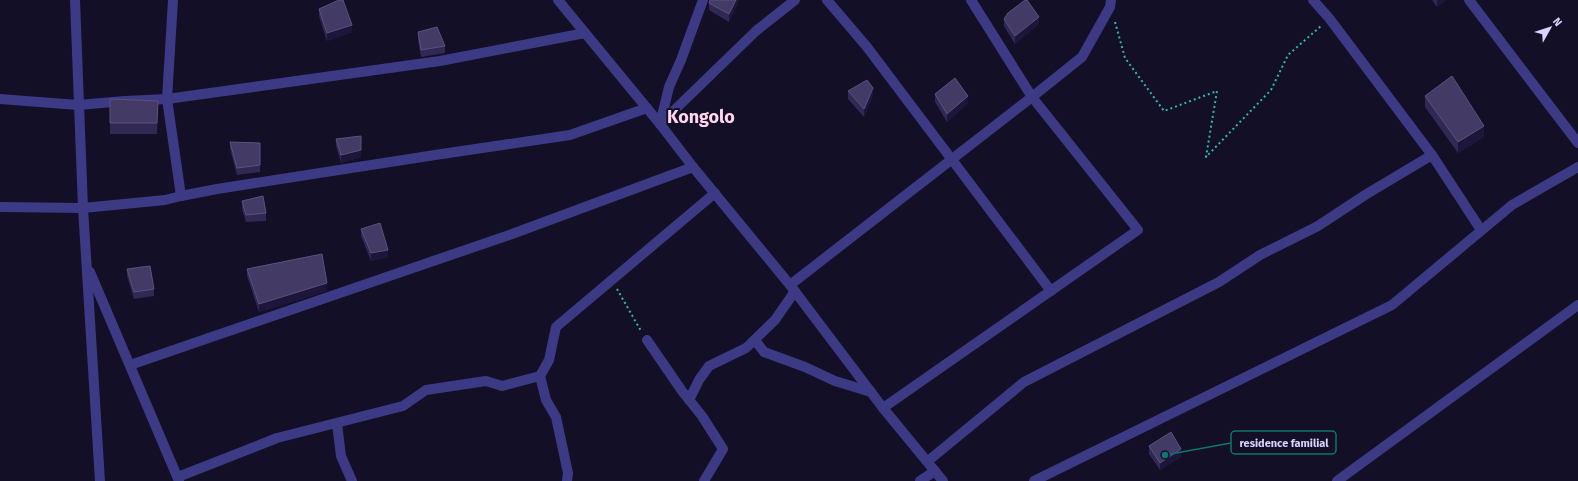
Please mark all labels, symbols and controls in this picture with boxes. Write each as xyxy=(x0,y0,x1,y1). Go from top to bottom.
north arrow xyxy=(1530,8,1570,48)
text: N xyxy=(1550,15,1565,29)
district label: Kongolo xyxy=(667,106,735,128)
callout: residence familial xyxy=(1231,431,1336,454)
text: residence familial xyxy=(1240,437,1329,450)

